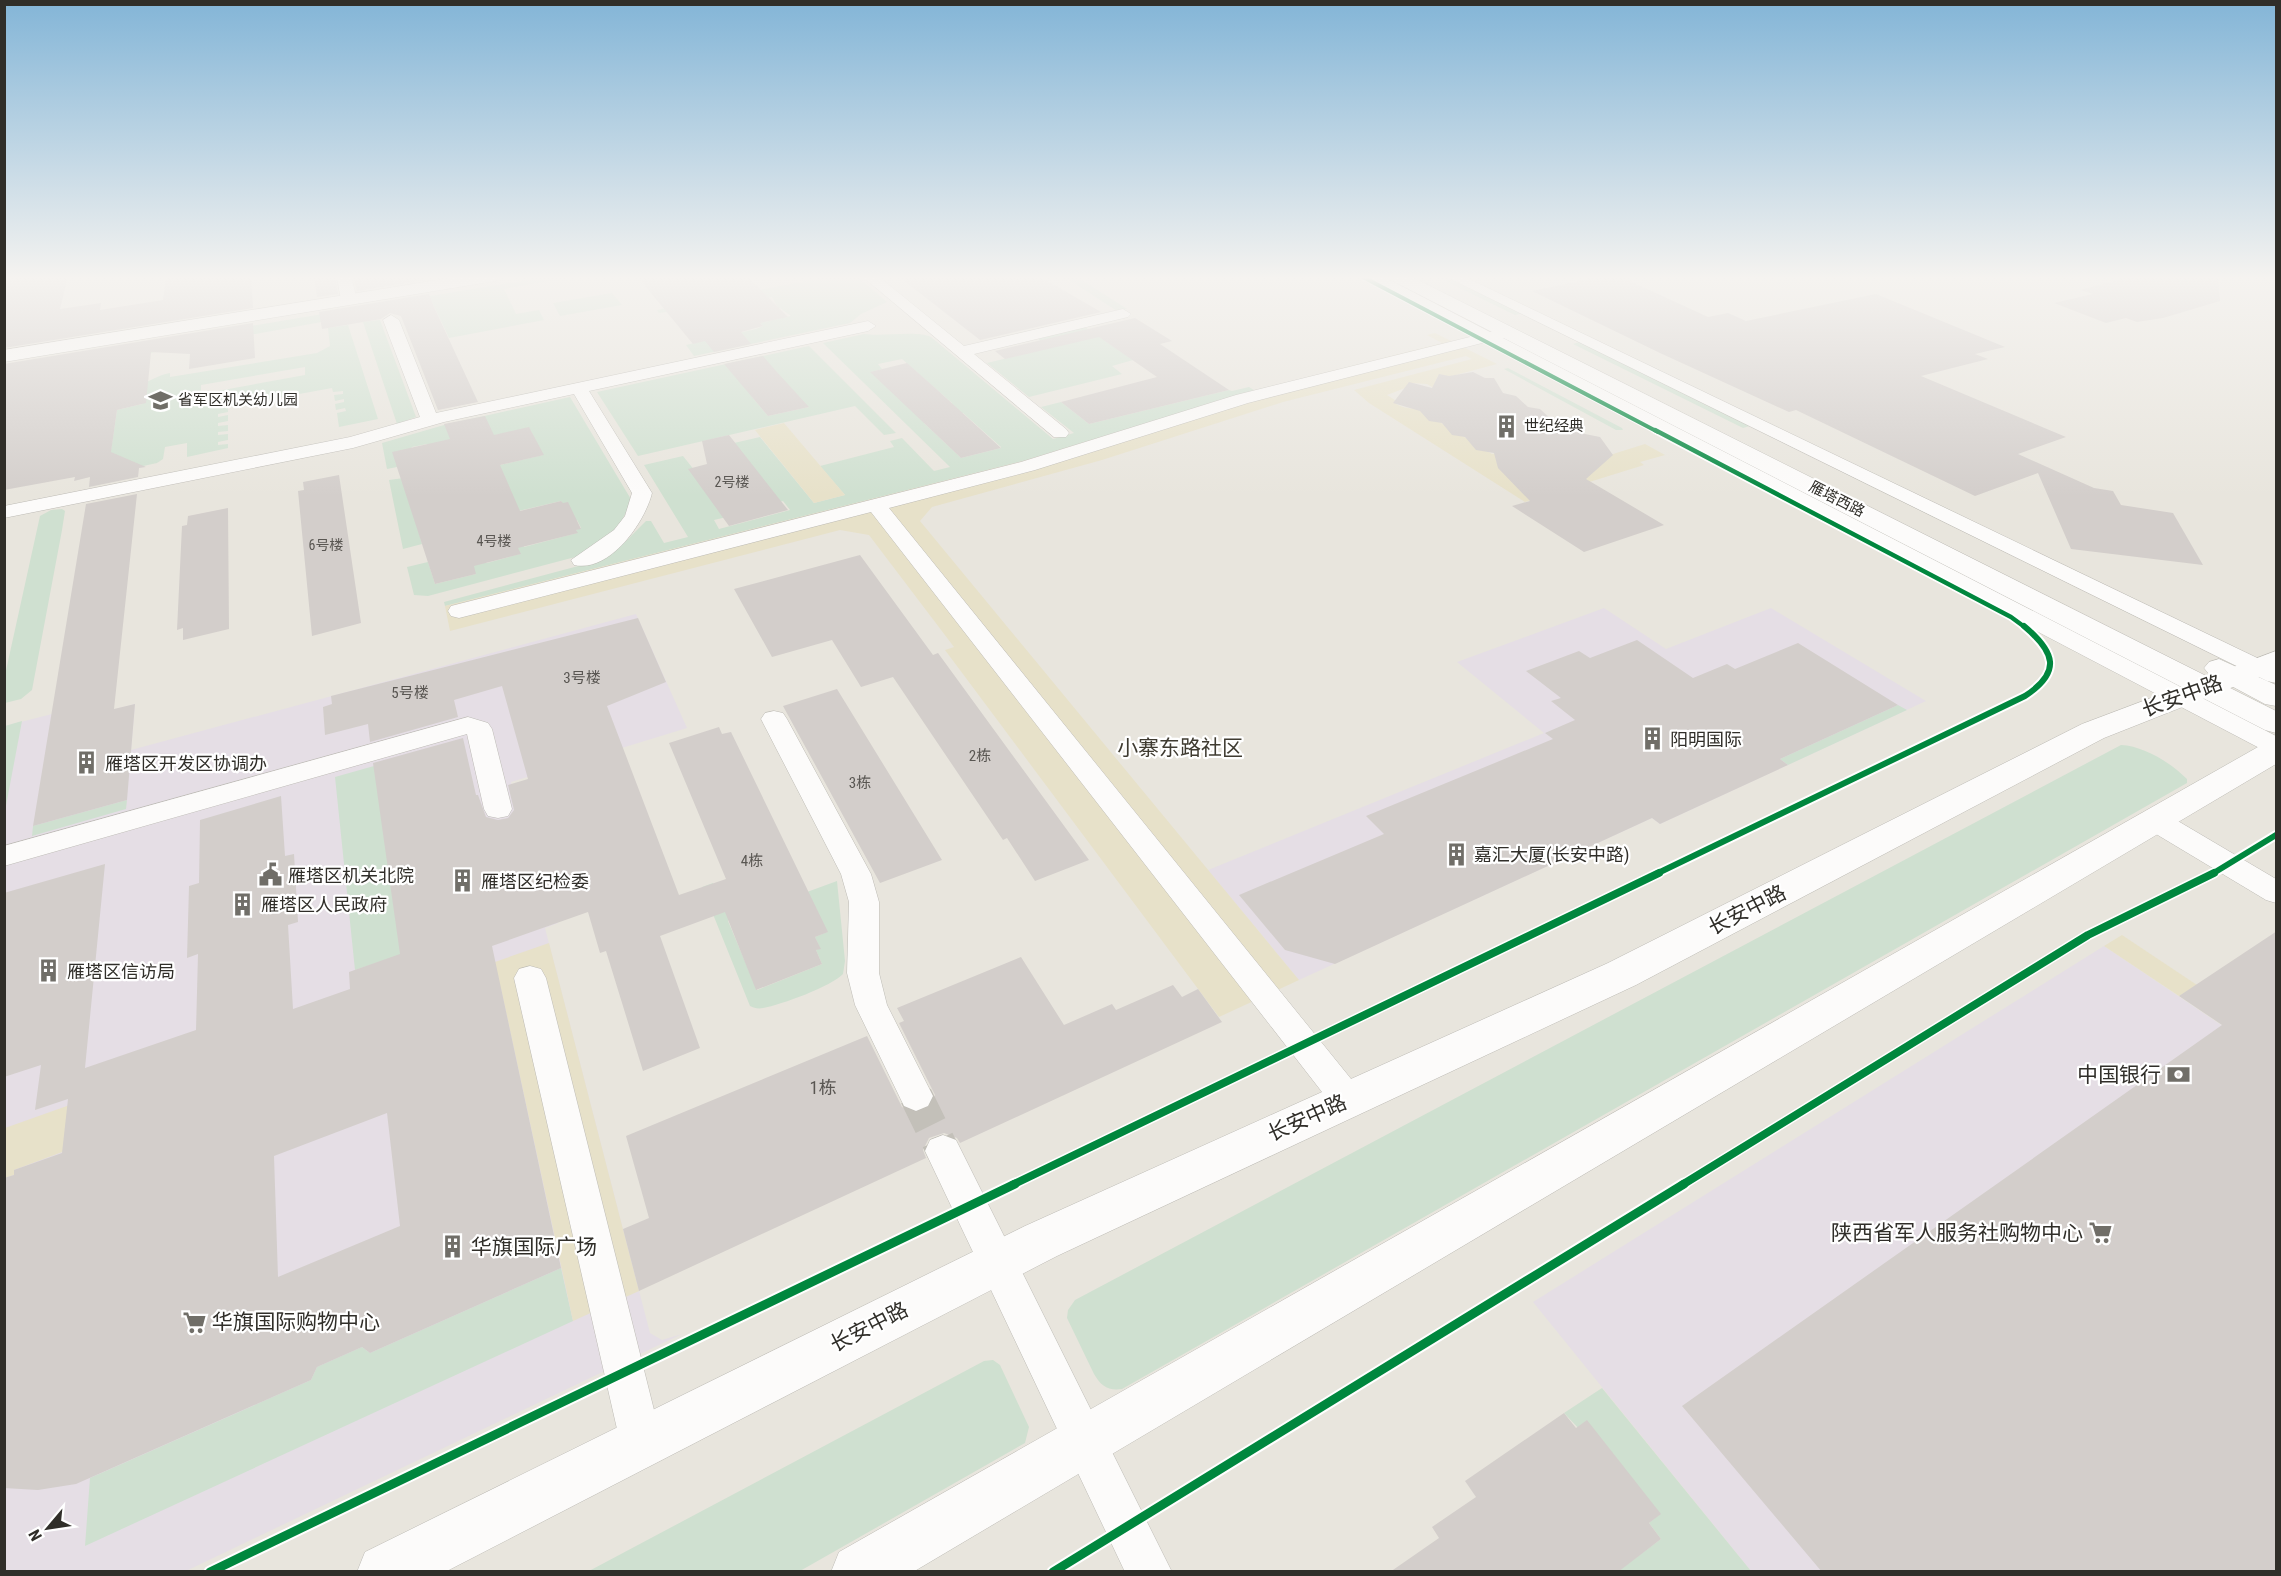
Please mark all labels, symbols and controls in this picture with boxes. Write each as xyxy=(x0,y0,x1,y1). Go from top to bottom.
school or university icon: 省军区机关幼儿园 xyxy=(147,387,173,413)
place label: 省军区机关幼儿园 xyxy=(178,391,298,409)
building icon: 世纪经典 xyxy=(1493,413,1519,439)
place label: 世纪经典 xyxy=(1524,417,1584,435)
house number: 2号楼 xyxy=(715,474,749,490)
street label: 雁塔西路 xyxy=(1806,477,1868,521)
house number: 4号楼 xyxy=(477,533,511,549)
house number: 6号楼 xyxy=(309,537,343,553)
house number: 3号楼 xyxy=(563,669,601,687)
street label: 长安中路 xyxy=(2138,670,2226,722)
house number: 5号楼 xyxy=(391,684,429,702)
building icon: 阳明国际 xyxy=(1639,726,1665,752)
place label: 阳明国际 xyxy=(1670,729,1742,750)
district label: 小寨东路社区 xyxy=(1117,736,1243,760)
house number: 2栋 xyxy=(969,747,991,765)
building icon: 雁塔区开发区协调办 xyxy=(74,750,100,776)
place label: 雁塔区开发区协调办 xyxy=(105,753,267,774)
house number: 3栋 xyxy=(849,774,871,792)
building icon: 嘉汇大厦(长安中路) xyxy=(1443,841,1469,867)
place label: 嘉汇大厦(长安中路) xyxy=(1474,844,1629,866)
house number: 4栋 xyxy=(741,852,763,870)
public building icon: 雁塔区机关北院 xyxy=(257,862,283,888)
place label: 雁塔区机关北院 xyxy=(288,865,414,886)
building icon: 雁塔区纪检委 xyxy=(450,868,476,894)
place label: 雁塔区纪检委 xyxy=(481,871,589,892)
street label: 长安中路 xyxy=(1704,880,1790,940)
building icon: 雁塔区人民政府 xyxy=(230,891,256,917)
place label: 雁塔区人民政府 xyxy=(261,894,387,915)
building icon: 雁塔区信访局 xyxy=(36,958,62,984)
place label: 雁塔区信访局 xyxy=(67,961,175,982)
bank icon: 中国银行 xyxy=(2166,1062,2192,1088)
place label: 中国银行 xyxy=(2077,1063,2161,1087)
house number: 1栋 xyxy=(810,1077,836,1098)
street label: 长安中路 xyxy=(1264,1090,1350,1146)
supermarket icon: 陕西省军人服务社购物中心 xyxy=(2088,1220,2114,1246)
place label: 陕西省军人服务社购物中心 xyxy=(1831,1221,2083,1245)
building icon: 华旗国际广场 xyxy=(440,1234,466,1260)
place label: 华旗国际广场 xyxy=(471,1235,597,1259)
street label: 长安中路 xyxy=(826,1297,912,1357)
supermarket icon: 华旗国际购物中心 xyxy=(181,1309,207,1335)
place label: 华旗国际购物中心 xyxy=(212,1310,380,1334)
north arrow xyxy=(18,1498,78,1558)
text: N xyxy=(25,1526,46,1544)

